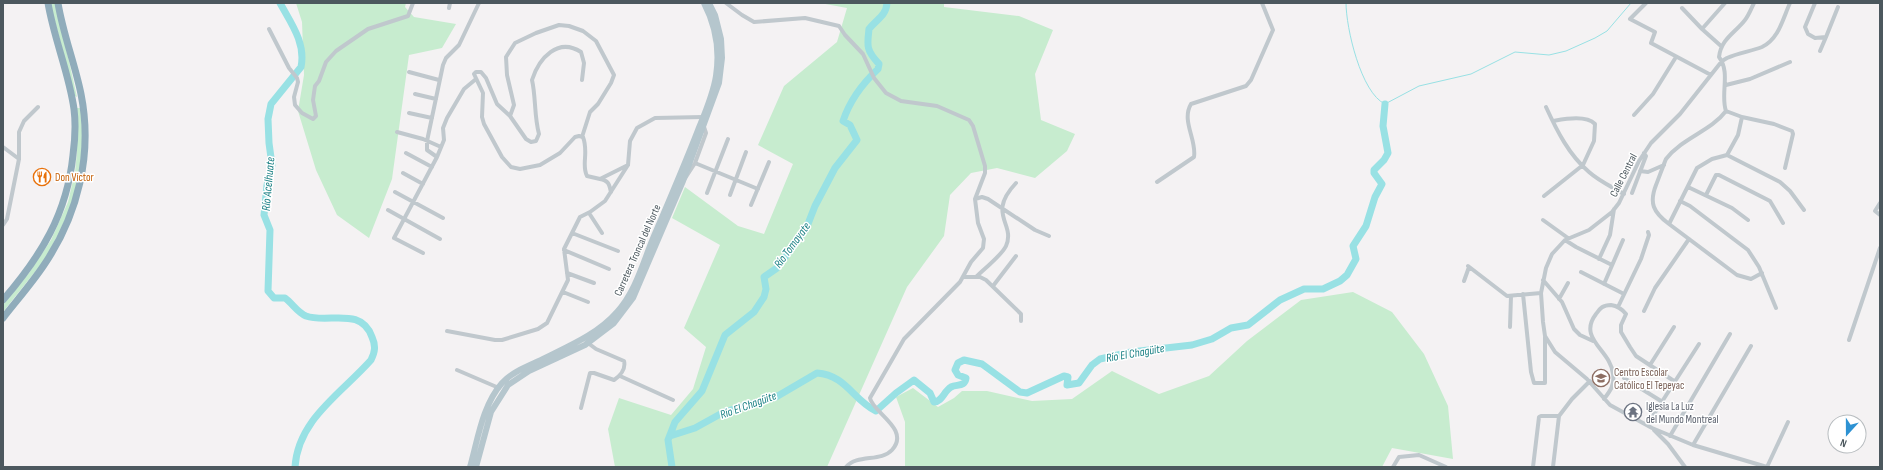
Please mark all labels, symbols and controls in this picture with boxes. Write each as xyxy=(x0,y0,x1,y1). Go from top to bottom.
street label: Calle Central xyxy=(1607,151,1640,199)
water label: Río Acelhuate xyxy=(259,156,278,212)
restaurant icon: Don Víctor xyxy=(32,167,52,187)
place label: Don Víctor xyxy=(55,171,94,184)
street label: Carretera Troncal del Norte xyxy=(611,202,663,298)
water label: Río Tomayate xyxy=(771,219,814,271)
water label: Río El Chagüite xyxy=(1105,341,1166,366)
place label: Centro Escolar Católico El Tepeyac xyxy=(1614,366,1684,392)
school or university icon: Centro Escolar Católico El Tepeyac xyxy=(1591,368,1611,388)
water label: Río El Chagüite xyxy=(718,388,779,423)
place label: Iglesia La Luz del Mundo Montreal xyxy=(1646,400,1718,426)
temple icon: Iglesia La Luz del Mundo Montreal xyxy=(1623,402,1643,422)
north arrow xyxy=(1827,414,1867,454)
text: N xyxy=(1838,436,1849,450)

